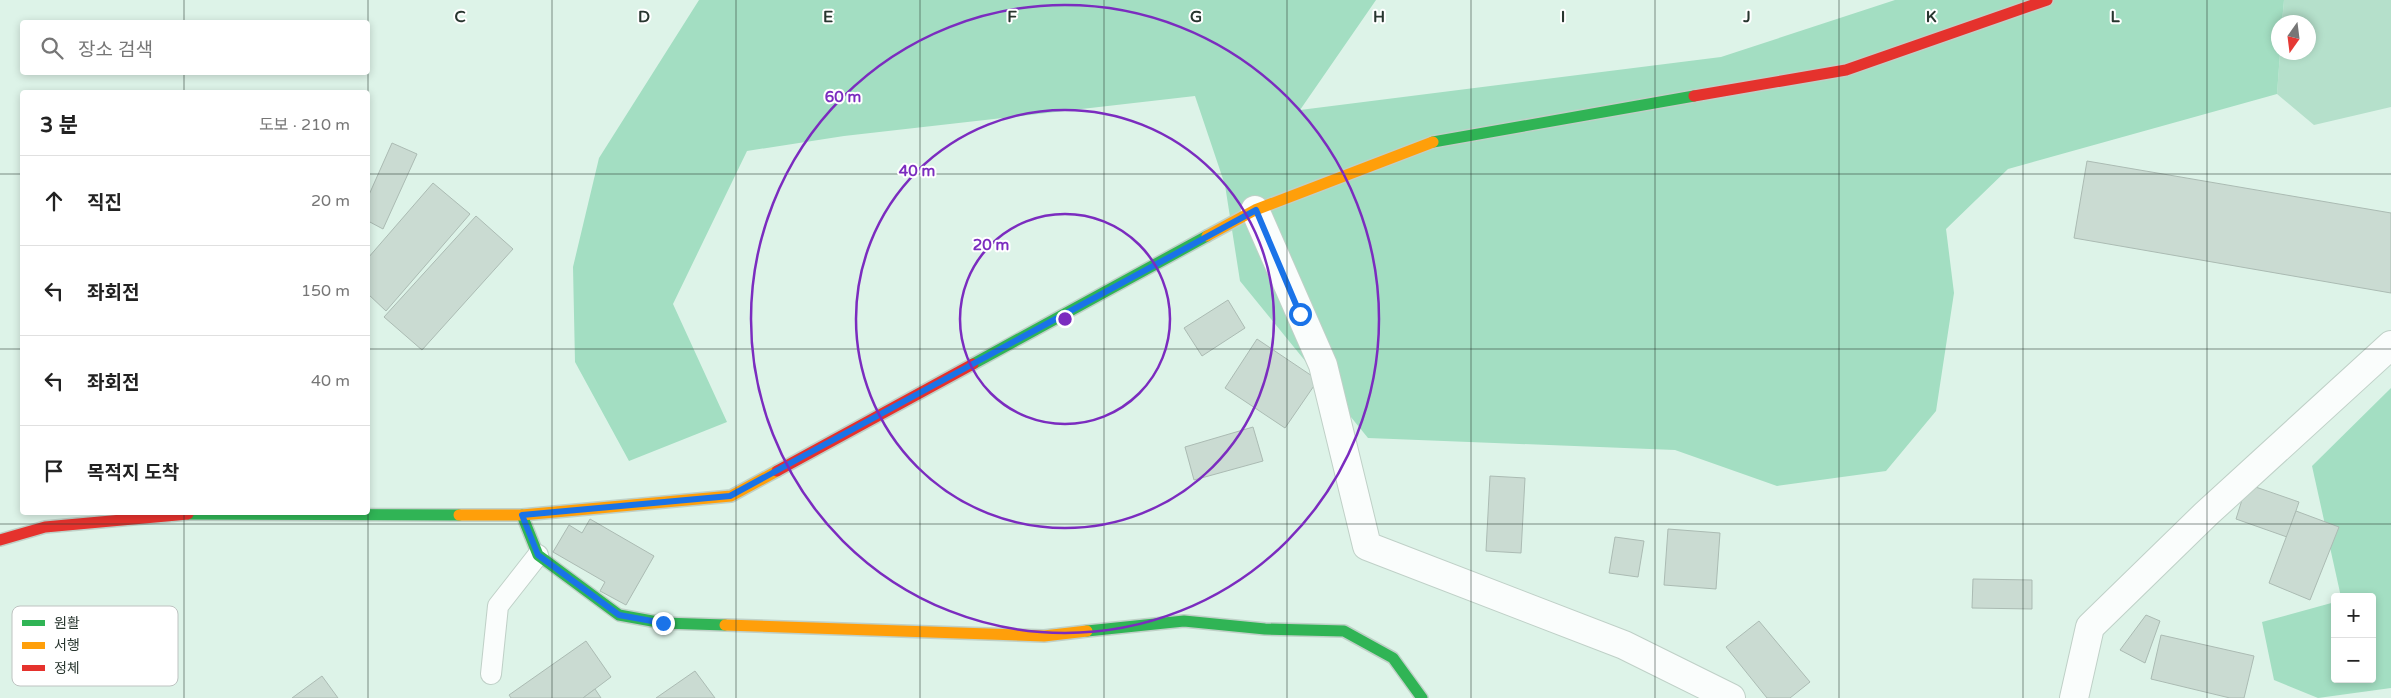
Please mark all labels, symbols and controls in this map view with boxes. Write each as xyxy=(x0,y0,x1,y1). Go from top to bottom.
text: C xyxy=(454,7,466,27)
text: D xyxy=(638,7,650,27)
text: E xyxy=(823,7,833,27)
text: F xyxy=(1007,7,1017,27)
text: G xyxy=(1190,7,1202,27)
text: H xyxy=(1373,7,1385,27)
text: I xyxy=(1561,7,1565,27)
text: J xyxy=(1742,7,1751,27)
text: K xyxy=(1926,7,1937,27)
text: L xyxy=(2110,7,2120,27)
north arrow xyxy=(2271,15,2316,60)
search box xyxy=(20,20,370,75)
icon: search xyxy=(38,34,66,62)
text: 장소 검색 xyxy=(78,39,153,61)
text: 60 m xyxy=(825,88,861,106)
text: 3 분 xyxy=(40,113,78,138)
text: 도보 · 210 m xyxy=(259,115,350,135)
text: 40 m xyxy=(899,162,935,180)
icon: ahead xyxy=(40,187,68,215)
text: 20 m xyxy=(311,191,350,211)
text: 직진 xyxy=(87,192,122,214)
text: 20 m xyxy=(973,236,1009,254)
icon: left xyxy=(40,277,68,305)
text: 150 m xyxy=(301,281,350,301)
text: 좌회전 xyxy=(87,282,139,304)
route start xyxy=(1289,303,1312,326)
centre of rings xyxy=(1056,310,1074,328)
icon: left xyxy=(40,367,68,395)
text: 40 m xyxy=(311,371,350,391)
text: 좌회전 xyxy=(87,372,139,394)
icon: arrive xyxy=(40,457,68,485)
text: 목적지 도착 xyxy=(87,462,179,484)
map controls xyxy=(2331,593,2376,683)
button: + xyxy=(2331,593,2376,638)
legend xyxy=(12,606,178,686)
route end xyxy=(652,612,675,635)
text: 원활 xyxy=(54,615,80,632)
text: 서행 xyxy=(54,637,80,654)
button: − xyxy=(2331,638,2376,683)
text: 정체 xyxy=(54,660,80,677)

